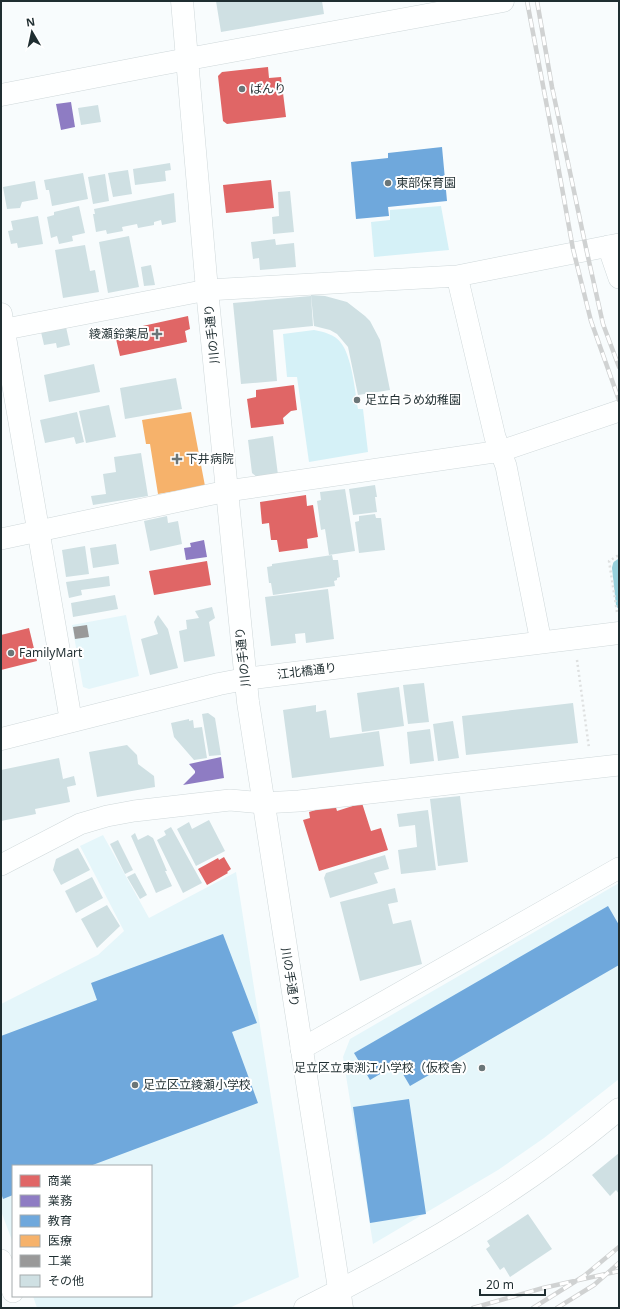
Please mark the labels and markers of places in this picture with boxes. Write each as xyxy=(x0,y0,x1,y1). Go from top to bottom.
place label: ばんり xyxy=(250,80,286,97)
marker: ばんり xyxy=(237,84,247,94)
place label: 東部保育園 xyxy=(396,174,456,191)
marker: 東部保育園 xyxy=(383,178,393,188)
place label: 綾瀬鈴薬局 xyxy=(89,325,149,342)
marker: 綾瀬鈴薬局 xyxy=(152,329,162,339)
place label: 足立白うめ幼稚園 xyxy=(365,391,461,408)
marker: 足立白うめ幼稚園 xyxy=(352,395,362,405)
place label: 下井病院 xyxy=(186,450,234,467)
marker: 下井病院 xyxy=(171,453,183,465)
place label: FamilyMart xyxy=(19,644,83,661)
marker: FamilyMart xyxy=(6,648,16,658)
place label: 足立区立東渕江小学校（仮校舎） xyxy=(294,1059,474,1076)
marker: 足立区立東渕江小学校（仮校舎） xyxy=(477,1063,487,1073)
place label: 足立区立綾瀬小学校 xyxy=(143,1076,251,1093)
marker: 足立区立綾瀬小学校 xyxy=(130,1080,140,1090)

